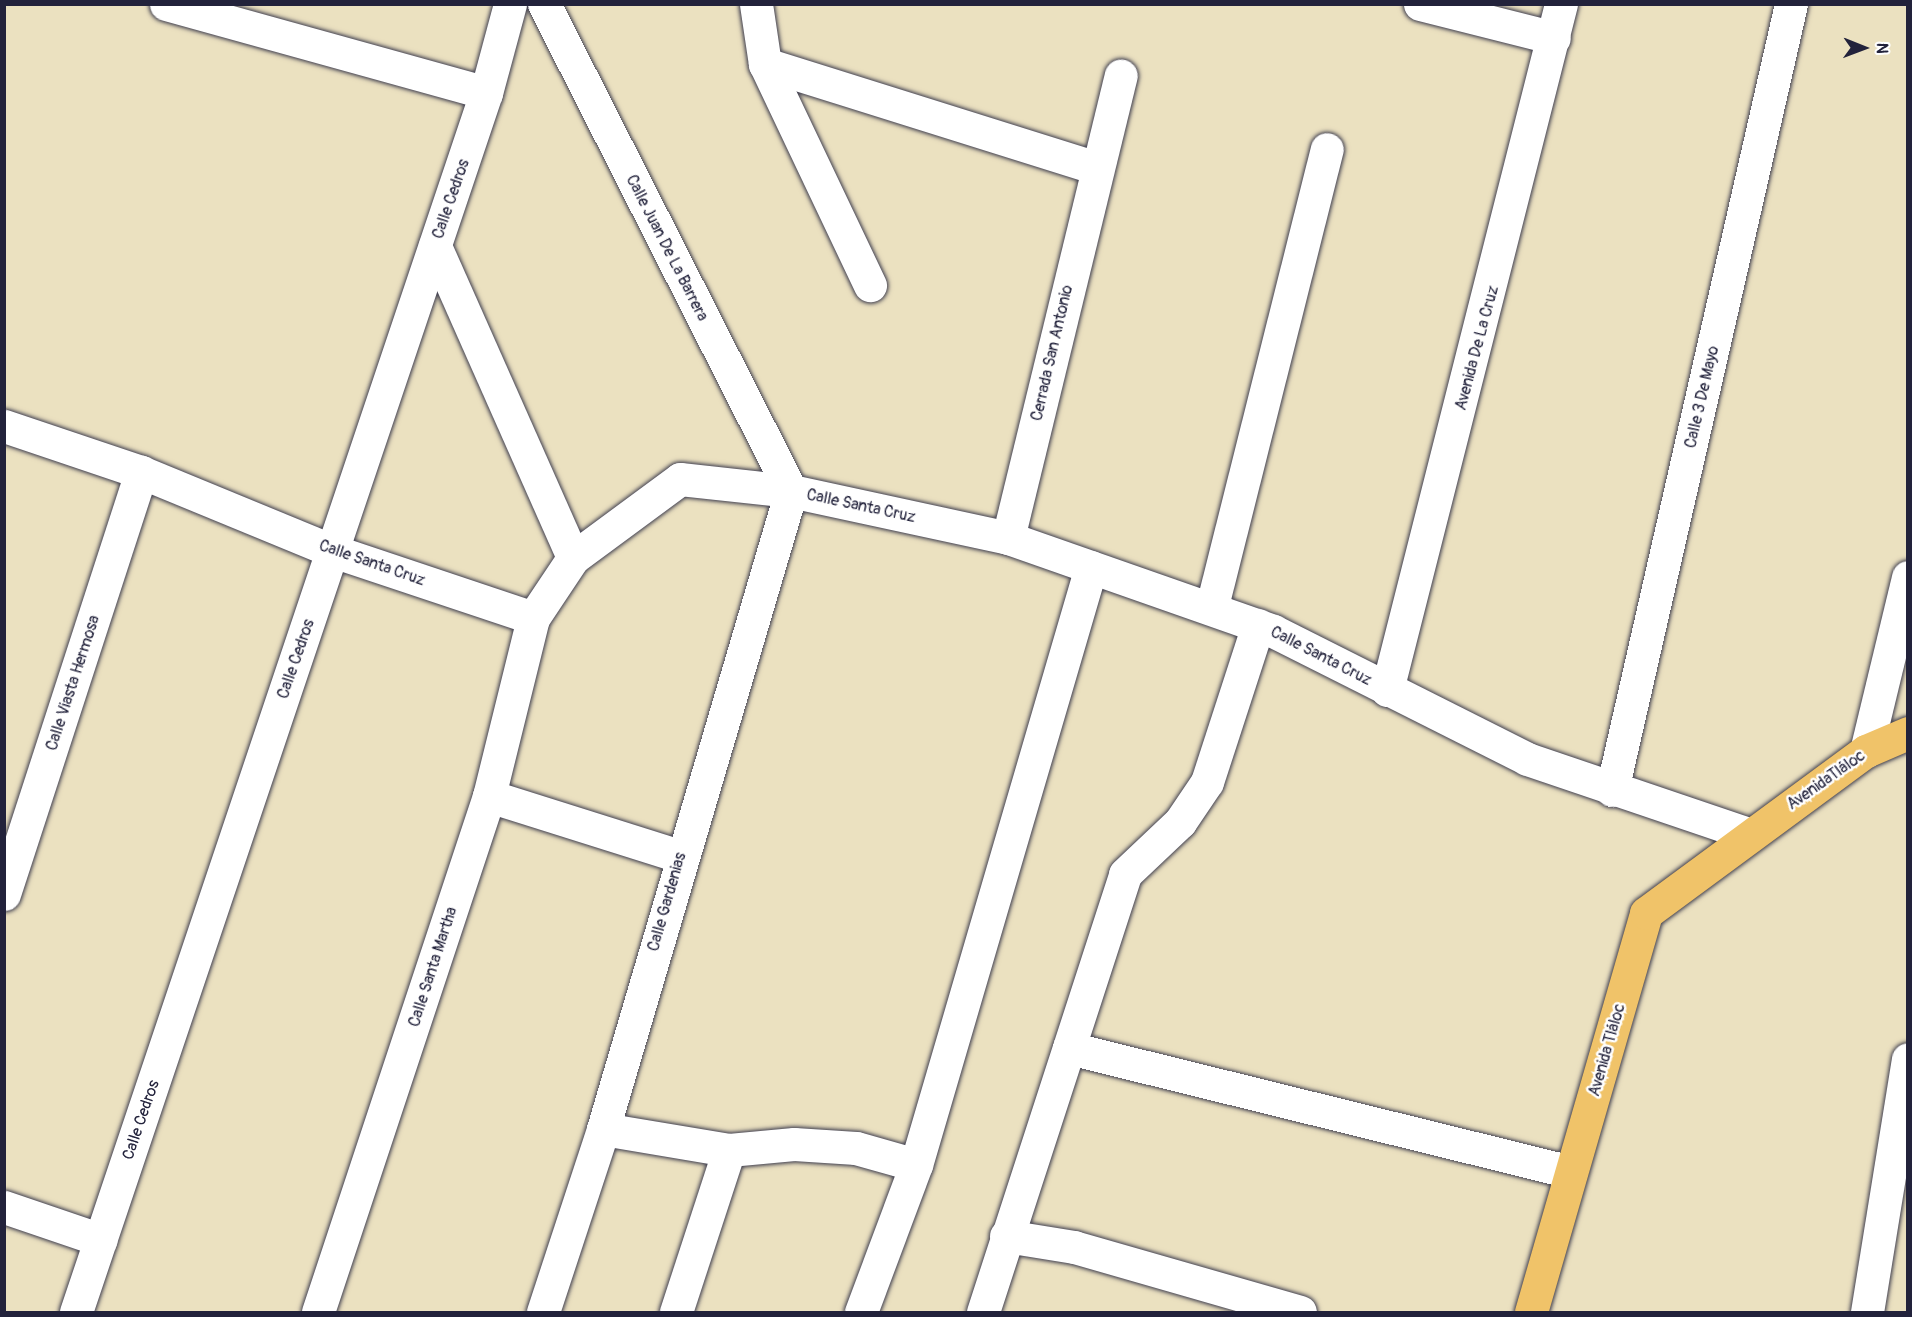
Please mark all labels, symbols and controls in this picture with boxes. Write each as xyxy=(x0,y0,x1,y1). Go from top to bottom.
north arrow xyxy=(1834,18,1894,78)
text: N xyxy=(1872,43,1892,54)
street label: Calle Cedros xyxy=(428,157,474,241)
street label: Calle Juan De La Barrera xyxy=(622,172,712,324)
street label: Cerrada San Antonio xyxy=(1027,283,1077,423)
street label: Avenida De La Cruz xyxy=(1451,284,1503,412)
street label: Calle 3 De Mayo xyxy=(1681,344,1723,450)
street label: Calle Santa Cruz xyxy=(805,485,917,527)
street label: Calle Santa Cruz xyxy=(316,536,428,590)
street label: Calle Viasta Hermosa xyxy=(42,613,104,753)
street label: Calle Cedros xyxy=(273,617,319,701)
street label: Calle Santa Cruz xyxy=(1267,622,1375,690)
street label: AvenidaTláloc xyxy=(1783,746,1869,814)
street label: Calle Gardenias xyxy=(644,850,690,954)
street label: Calle Santa Martha xyxy=(405,905,461,1029)
street label: Avenida Tláloc xyxy=(1585,1001,1629,1099)
street label: Calle Cedros xyxy=(118,1078,164,1162)

